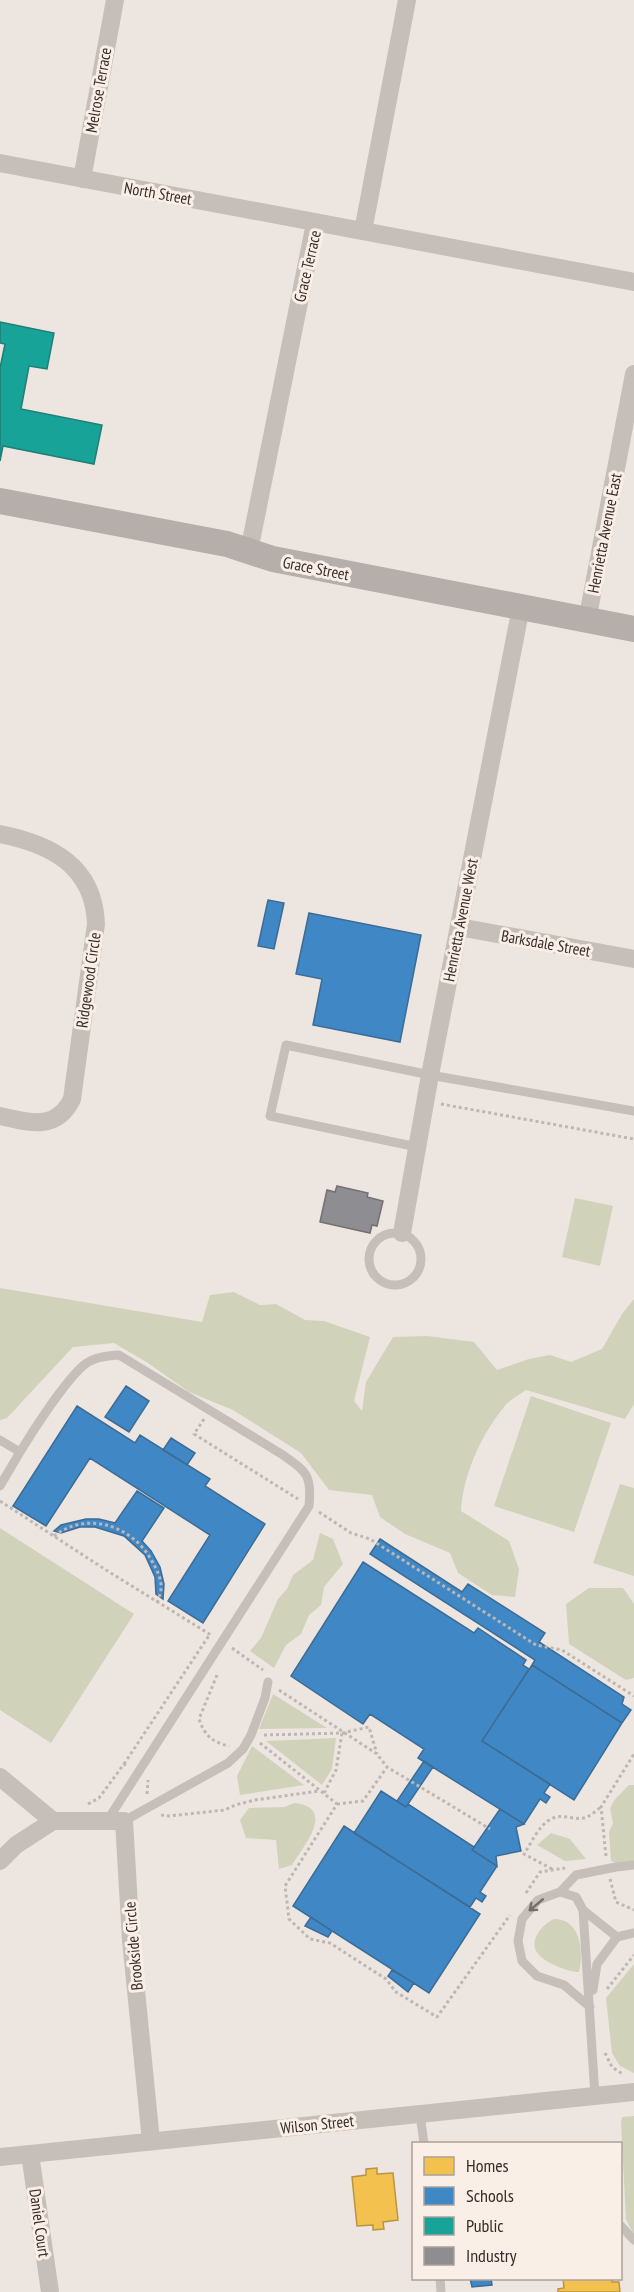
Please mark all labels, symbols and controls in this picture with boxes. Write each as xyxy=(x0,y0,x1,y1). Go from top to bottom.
street label: Melrose Terrace xyxy=(81,46,115,134)
street label: North Street xyxy=(123,177,194,209)
street label: Grace Terrace xyxy=(289,228,325,304)
street label: Henrietta Avenue East xyxy=(583,471,626,595)
street label: Grace Street xyxy=(281,552,351,584)
street label: Henrietta Avenue West xyxy=(438,856,482,983)
street label: Barksdale Street xyxy=(500,925,593,961)
street label: Ridgewood Circle xyxy=(71,931,105,1029)
one-way arrow xyxy=(529,1897,545,1911)
street label: Brookside Circle xyxy=(119,1901,147,1991)
street label: Wilson Street xyxy=(279,2110,355,2138)
legend xyxy=(412,2142,622,2280)
text: Homes xyxy=(466,2154,509,2177)
text: Schools xyxy=(466,2184,514,2207)
street label: Daniel Court xyxy=(25,2187,55,2259)
text: Public xyxy=(466,2214,504,2237)
text: Industry xyxy=(466,2244,517,2267)

